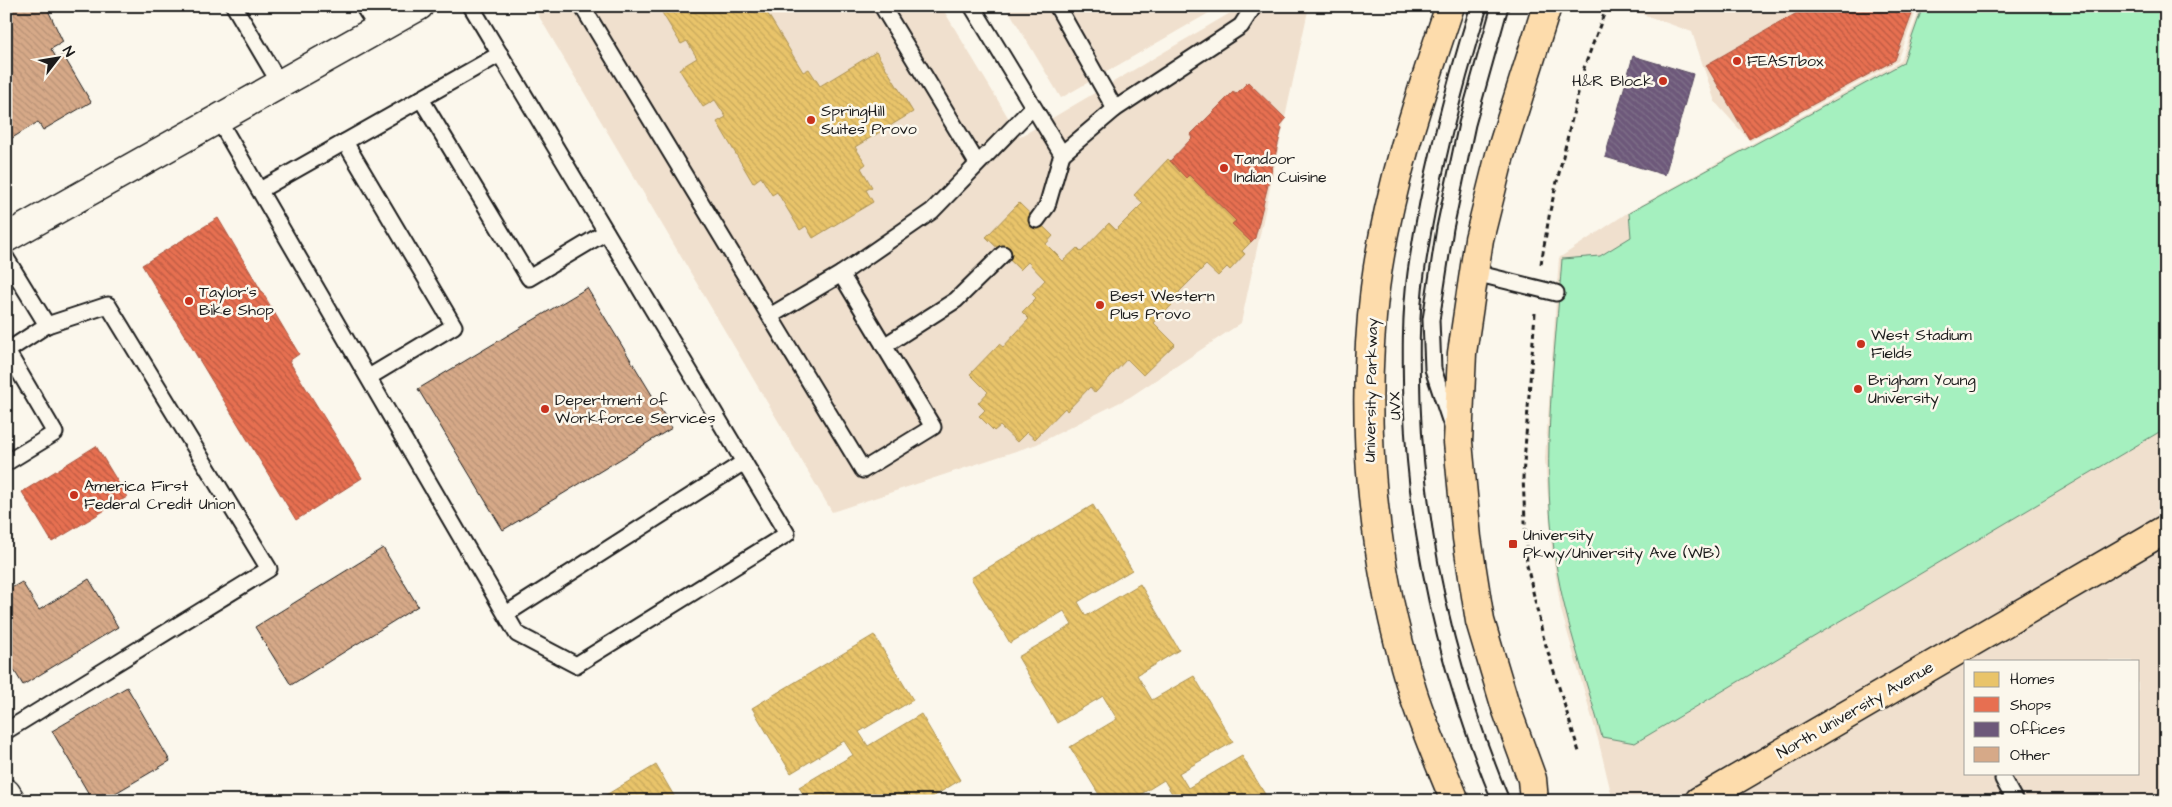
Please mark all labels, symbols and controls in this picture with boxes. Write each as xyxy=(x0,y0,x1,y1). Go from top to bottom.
north arrow xyxy=(32,32,82,82)
text: N xyxy=(57,43,79,61)
place label: FEASTbox xyxy=(1747,50,1824,72)
marker: FEASTbox xyxy=(1731,55,1743,67)
place label: H&R Block xyxy=(1572,70,1653,92)
marker: H&R Block xyxy=(1657,75,1669,87)
place label: SpringHill Suites Provo xyxy=(821,100,917,140)
marker: SpringHill Suites Provo xyxy=(805,114,817,126)
place label: Tandoor Indian Cuisine xyxy=(1234,148,1327,188)
marker: Tandoor Indian Cuisine xyxy=(1218,162,1230,174)
place label: Taylor's Bike Shop xyxy=(199,281,274,321)
place label: Best Western Plus Provo xyxy=(1110,285,1215,325)
marker: Taylor's Bike Shop xyxy=(183,295,195,307)
marker: Best Western Plus Provo xyxy=(1094,299,1106,311)
street label: University Parkway xyxy=(1359,318,1384,462)
place label: West Stadium Fields xyxy=(1871,324,1972,364)
marker: West Stadium Fields xyxy=(1855,338,1867,350)
place label: Brigham Young University xyxy=(1868,369,1976,410)
marker: Brigham Young University xyxy=(1852,383,1864,395)
place label: Depertment of Workforce Services xyxy=(555,389,716,429)
street label: UVX xyxy=(1383,391,1406,421)
marker: Depertment of Workforce Services xyxy=(539,403,551,415)
place label: America First Federal Credit Union xyxy=(84,475,235,515)
marker: America First Federal Credit Union xyxy=(68,489,80,501)
place label: University Pkwy/University Ave (WB) xyxy=(1523,524,1720,565)
marker: University Pkwy/University Ave (WB) xyxy=(1507,538,1519,550)
street label: North University Avenue xyxy=(1772,656,1938,765)
legend xyxy=(1964,660,2140,774)
text: Homes xyxy=(2010,669,2055,690)
text: Shops xyxy=(2010,695,2052,716)
text: Offices xyxy=(2010,719,2066,740)
text: Other xyxy=(2010,745,2050,766)

